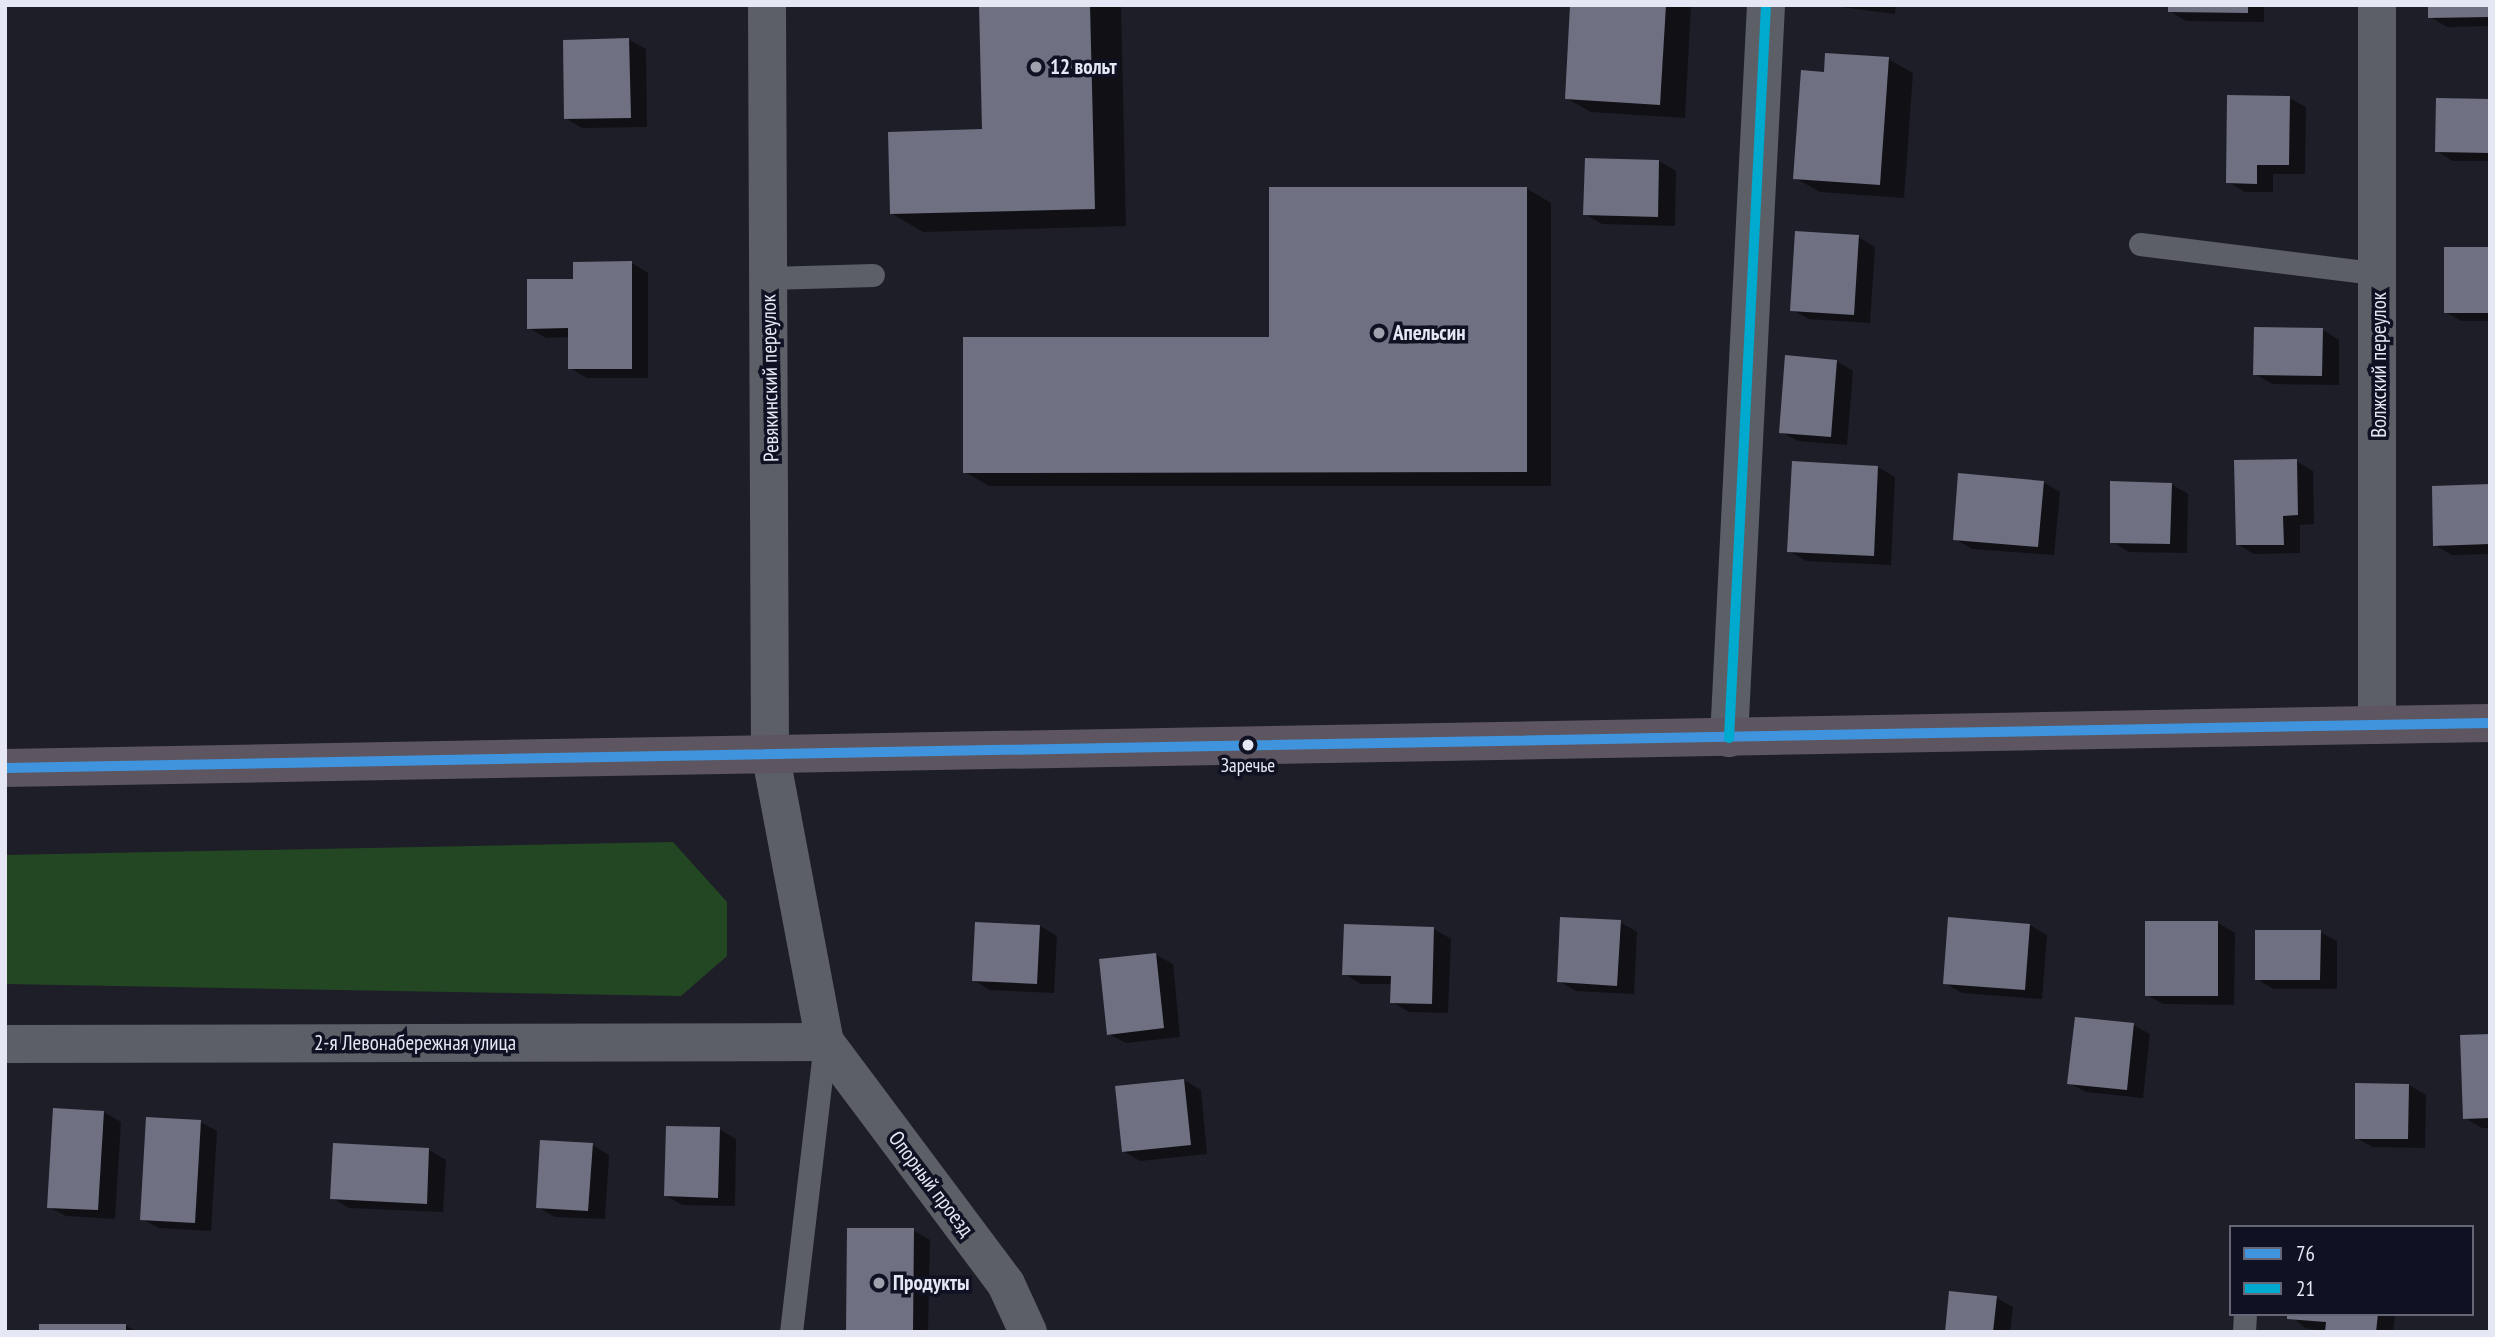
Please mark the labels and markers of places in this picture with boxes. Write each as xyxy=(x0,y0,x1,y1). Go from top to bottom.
place label: 12 вольт xyxy=(1050,54,1117,80)
marker: 12 вольт xyxy=(1028,59,1044,75)
place label: Апельсин xyxy=(1393,320,1465,346)
marker: Апельсин xyxy=(1371,325,1387,341)
marker: Заречье xyxy=(1241,738,1255,752)
place label: Заречье xyxy=(1221,755,1275,777)
place label: Продукты xyxy=(893,1270,969,1296)
marker: Продукты xyxy=(871,1275,887,1291)

